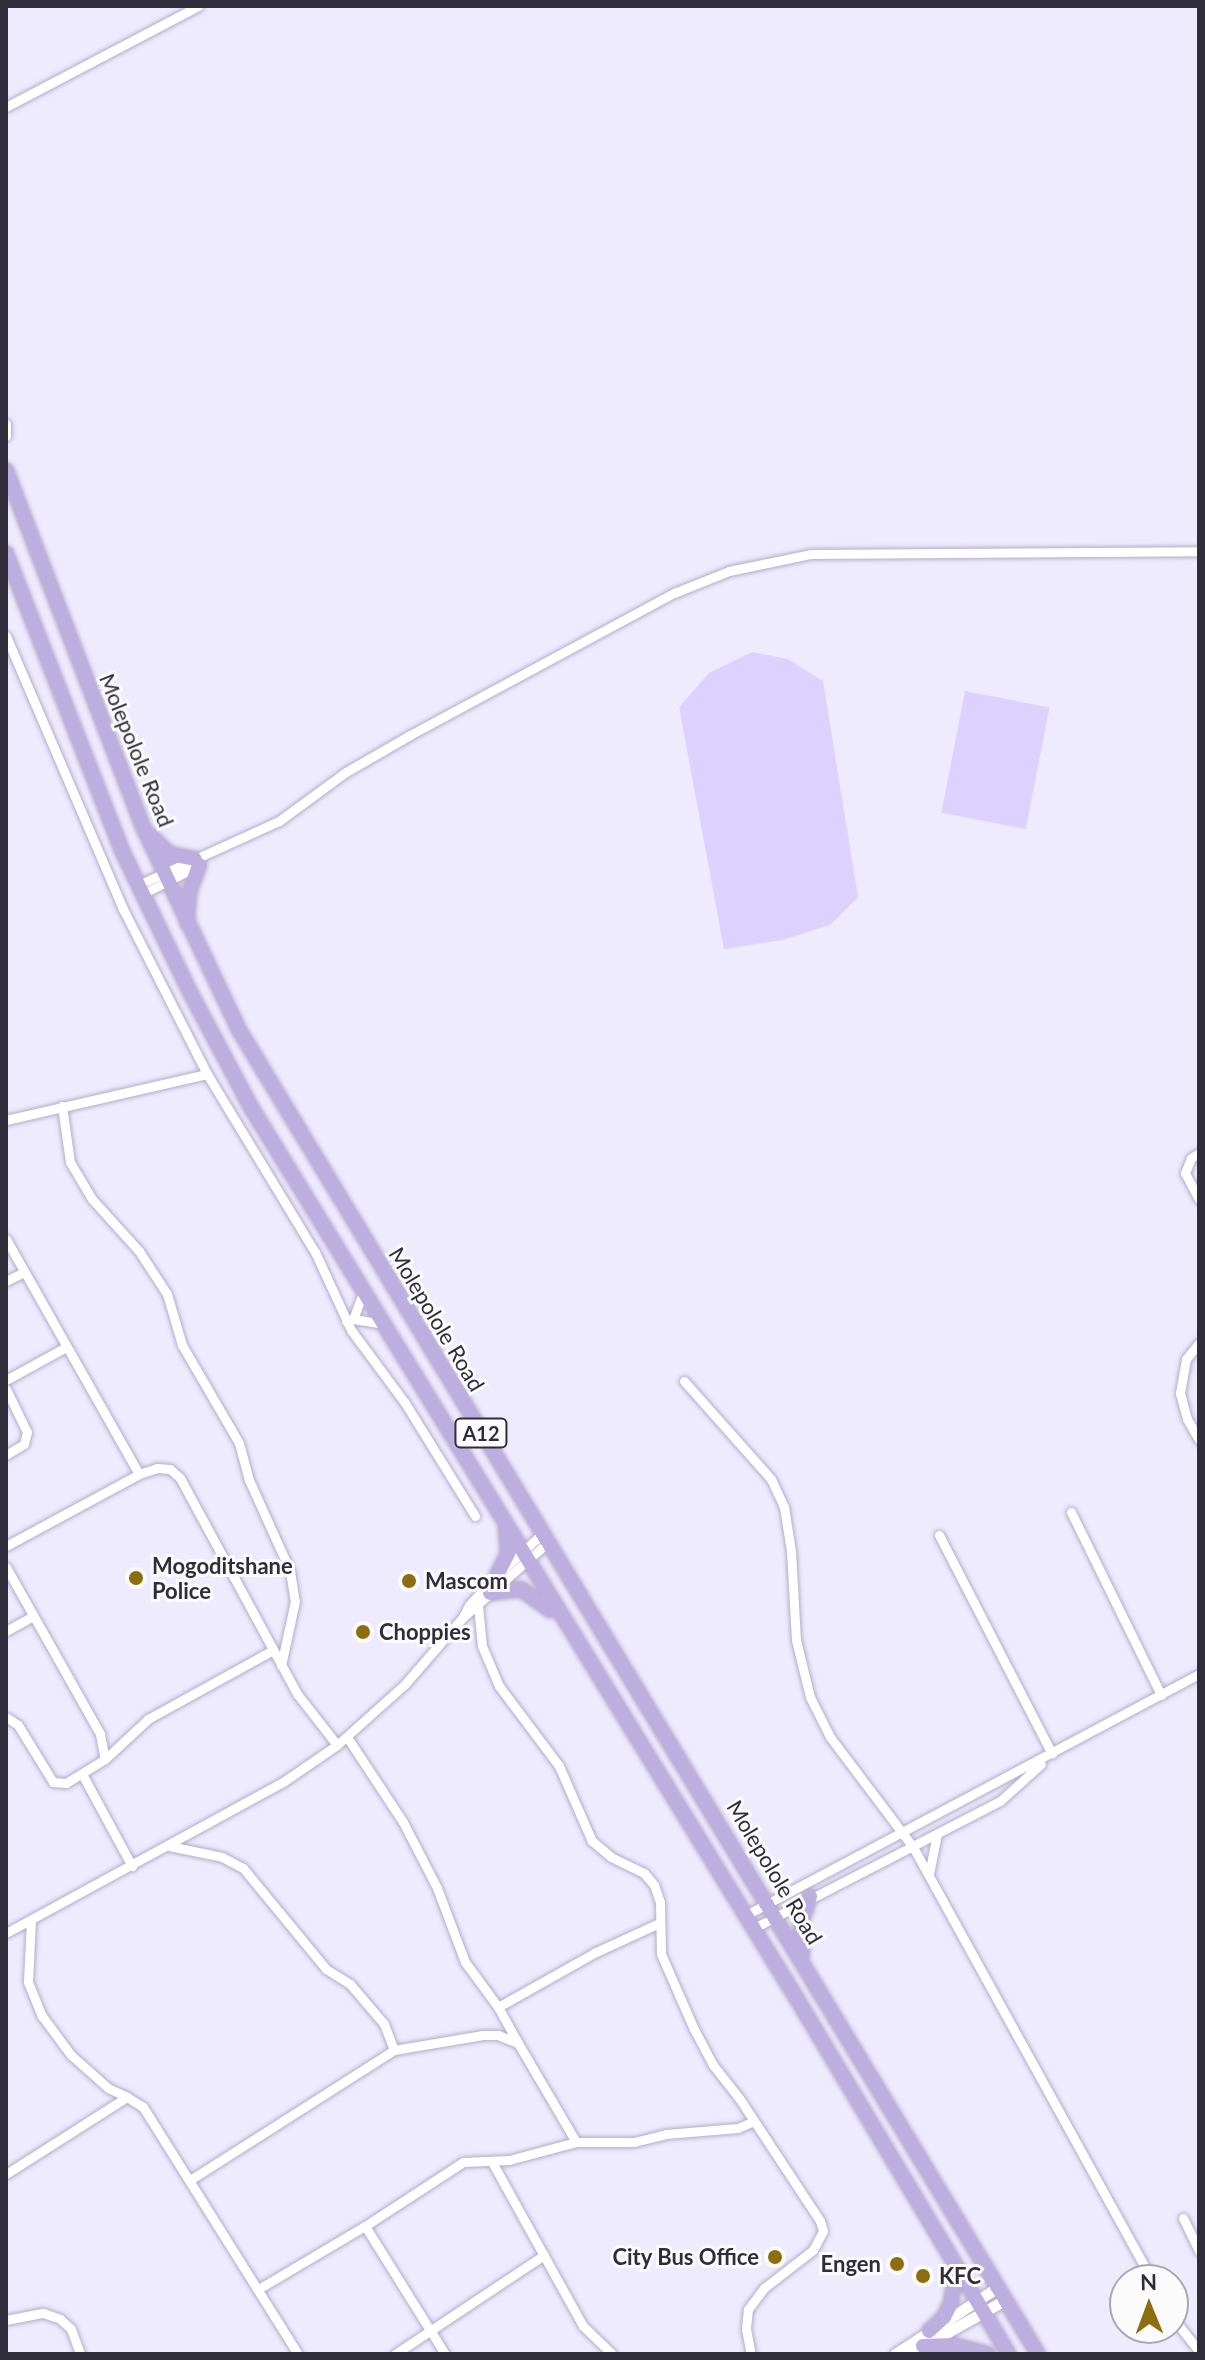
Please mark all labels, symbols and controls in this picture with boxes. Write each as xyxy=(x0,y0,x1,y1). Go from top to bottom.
street label: Molepolole Road xyxy=(94,669,180,831)
street label: Molepolole Road xyxy=(384,1242,490,1396)
road number: A12 xyxy=(453,1417,509,1449)
place label: Mogoditshane Police xyxy=(152,1552,293,1604)
place label: Mascom xyxy=(425,1568,508,1594)
marker: Mogoditshane Police xyxy=(127,1569,145,1587)
marker: Mascom xyxy=(400,1572,418,1590)
place label: Choppies xyxy=(379,1619,471,1645)
marker: Choppies xyxy=(354,1623,372,1641)
street label: Molepolole Road xyxy=(722,1795,828,1949)
place label: City Bus Office xyxy=(612,2244,759,2270)
marker: City Bus Office xyxy=(766,2248,784,2266)
place label: Engen xyxy=(821,2251,881,2277)
marker: Engen xyxy=(888,2255,906,2273)
place label: KFC xyxy=(939,2263,981,2289)
north arrow xyxy=(1109,2264,1189,2344)
marker: KFC xyxy=(914,2267,932,2285)
text: N xyxy=(1140,2268,1157,2295)

